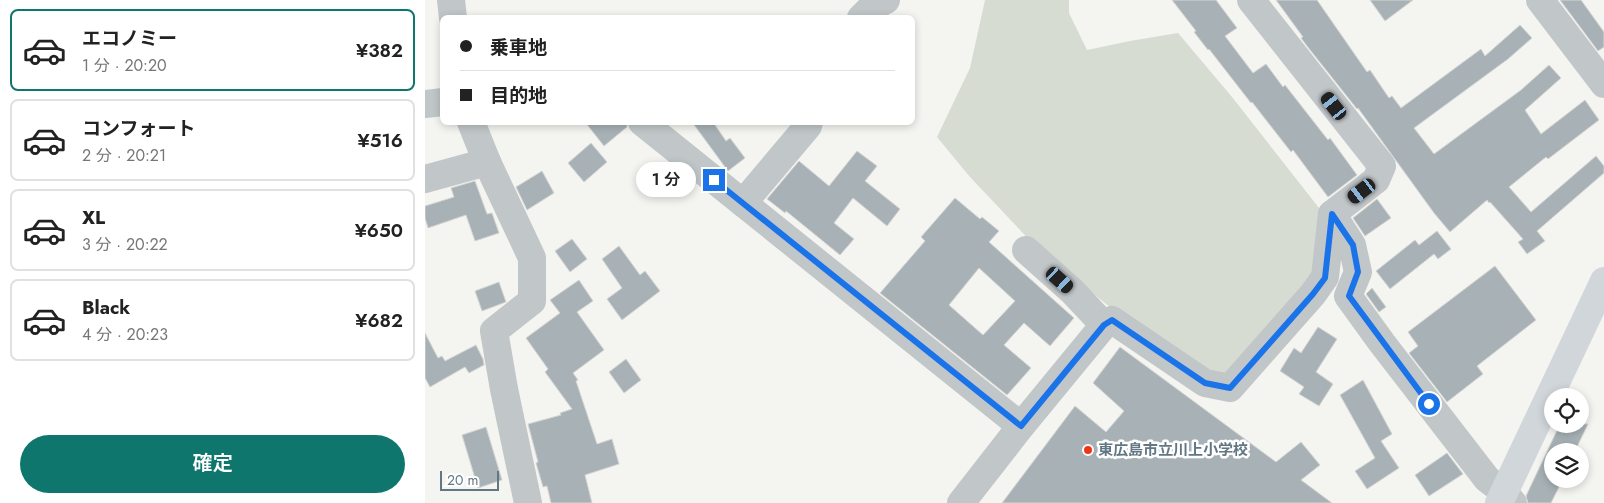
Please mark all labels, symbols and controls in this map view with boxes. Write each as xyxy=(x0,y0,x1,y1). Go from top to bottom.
text: エコノミー xyxy=(82,25,177,52)
icon: car xyxy=(22,28,67,73)
text: 乗車地 xyxy=(490,34,547,61)
text: ¥382 xyxy=(356,37,403,64)
text: 1 分 · 20:20 xyxy=(82,54,167,77)
text: 目的地 xyxy=(490,82,547,109)
car xyxy=(1318,90,1349,122)
text: コンフォート xyxy=(82,115,195,142)
icon: car xyxy=(22,118,67,163)
text: ¥516 xyxy=(358,127,403,154)
text: 2 分 · 20:21 xyxy=(82,144,166,167)
callout: 1 分 xyxy=(637,162,697,198)
text: 1 分 xyxy=(652,168,680,191)
route end xyxy=(703,169,725,191)
car xyxy=(1345,176,1378,206)
text: XL xyxy=(82,204,105,231)
icon: car xyxy=(22,208,67,253)
text: ¥650 xyxy=(355,217,403,244)
text: 3 分 · 20:22 xyxy=(82,233,168,256)
car xyxy=(1043,264,1076,296)
text: Black xyxy=(82,294,130,321)
icon: car xyxy=(22,298,67,343)
text: ¥682 xyxy=(355,307,403,334)
text: 4 分 · 20:23 xyxy=(82,323,168,346)
map controls xyxy=(1544,388,1589,488)
button: locate xyxy=(1544,388,1589,433)
route start xyxy=(1418,393,1440,415)
button: 確定 xyxy=(20,435,405,493)
place label: 東広島市立川上小学校 xyxy=(1098,439,1248,461)
button: layers xyxy=(1544,443,1589,488)
marker: 東広島市立川上小学校 xyxy=(1082,444,1094,456)
scale bar xyxy=(440,468,499,491)
text: 20 m xyxy=(447,470,479,490)

